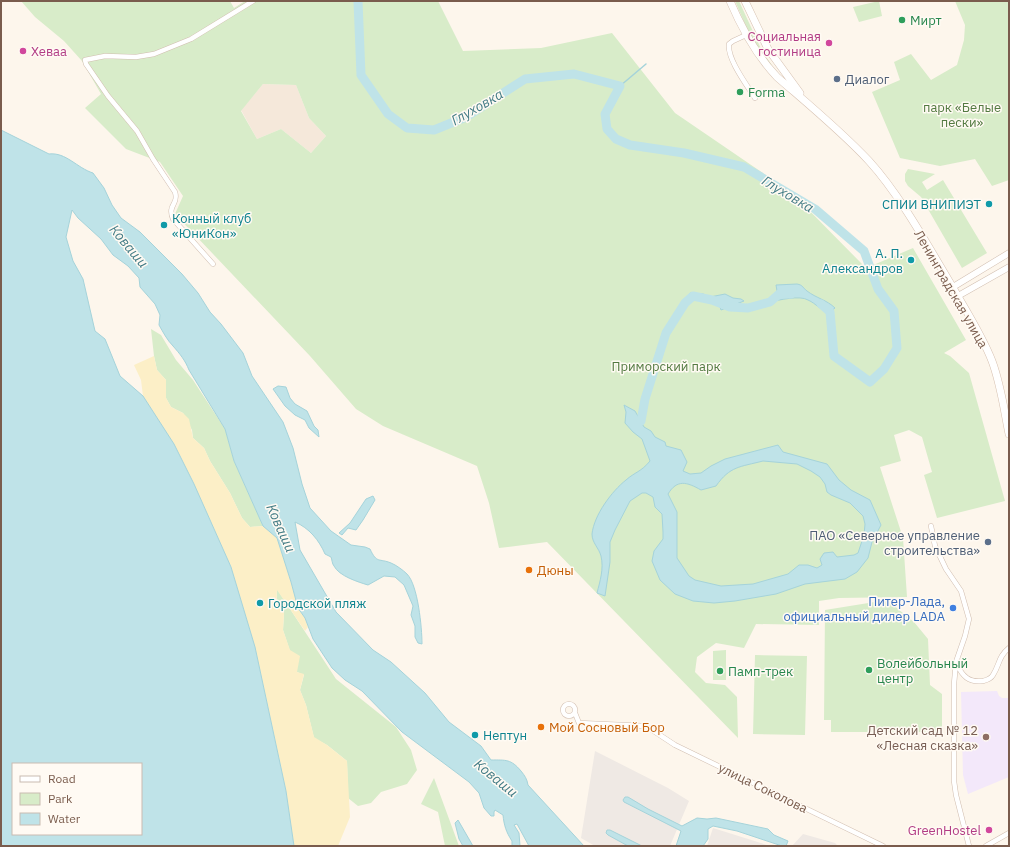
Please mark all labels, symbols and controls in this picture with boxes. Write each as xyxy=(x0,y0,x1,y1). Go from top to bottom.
place label: Мирт xyxy=(910,12,942,29)
marker: Мирт xyxy=(897,15,907,25)
place label: Социальная гостиница xyxy=(747,28,821,60)
marker: Социальная гостиница xyxy=(824,38,834,48)
place label: Хеваа xyxy=(31,43,67,60)
marker: Хеваа xyxy=(18,46,28,56)
place label: Диалог xyxy=(845,71,890,88)
marker: Диалог xyxy=(832,74,842,84)
place label: Forma xyxy=(748,84,785,101)
water label: Глуховка xyxy=(448,85,506,129)
marker: Forma xyxy=(735,87,745,97)
park label: парк «Белые пески» xyxy=(923,99,1001,131)
water label: Глуховка xyxy=(759,171,817,217)
place label: СПИИ ВНИПИЭТ xyxy=(882,196,982,213)
marker: СПИИ ВНИПИЭТ xyxy=(984,199,994,209)
place label: Конный клуб «ЮниКон» xyxy=(172,210,251,242)
marker: Конный клуб «ЮниКон» xyxy=(159,220,169,230)
water label: Коваши xyxy=(106,221,152,271)
street label: Ленинградская улица xyxy=(910,227,992,351)
place label: А. П. Александров xyxy=(822,245,903,277)
marker: А. П. Александров xyxy=(906,255,916,265)
park label: Приморский парк xyxy=(611,358,721,375)
water label: Коваши xyxy=(262,501,300,555)
place label: ПАО «Северное управление строительства» xyxy=(809,527,980,559)
marker: ПАО «Северное управление строительства» xyxy=(983,537,993,547)
place label: Дюны xyxy=(537,562,574,579)
marker: Дюны xyxy=(524,565,534,575)
place label: Питер-Лада, официальный дилер LADA xyxy=(783,593,946,625)
place label: Городской пляж xyxy=(268,595,366,612)
marker: Городской пляж xyxy=(255,598,265,608)
marker: Питер-Лада, официальный дилер LADA xyxy=(948,603,958,613)
place label: Волейбольный центр xyxy=(877,655,968,687)
place label: Памп-трек xyxy=(728,663,793,680)
marker: Волейбольный центр xyxy=(864,665,874,675)
marker: Памп-трек xyxy=(715,666,725,676)
place label: Мой Сосновый Бор xyxy=(549,719,665,736)
marker: Мой Сосновый Бор xyxy=(536,722,546,732)
place label: Детский сад № 12 «Лесная сказка» xyxy=(867,722,978,754)
place label: Нептун xyxy=(483,727,527,744)
marker: Нептун xyxy=(470,730,480,740)
marker: Детский сад № 12 «Лесная сказка» xyxy=(981,732,991,742)
water label: Коваши xyxy=(470,755,522,801)
street label: улица Соколова xyxy=(716,759,811,817)
legend xyxy=(12,763,142,835)
text: Road xyxy=(48,771,76,786)
text: Park xyxy=(48,791,73,806)
text: Water xyxy=(48,811,81,826)
place label: GreenHostel xyxy=(908,822,981,839)
marker: GreenHostel xyxy=(984,825,994,835)

